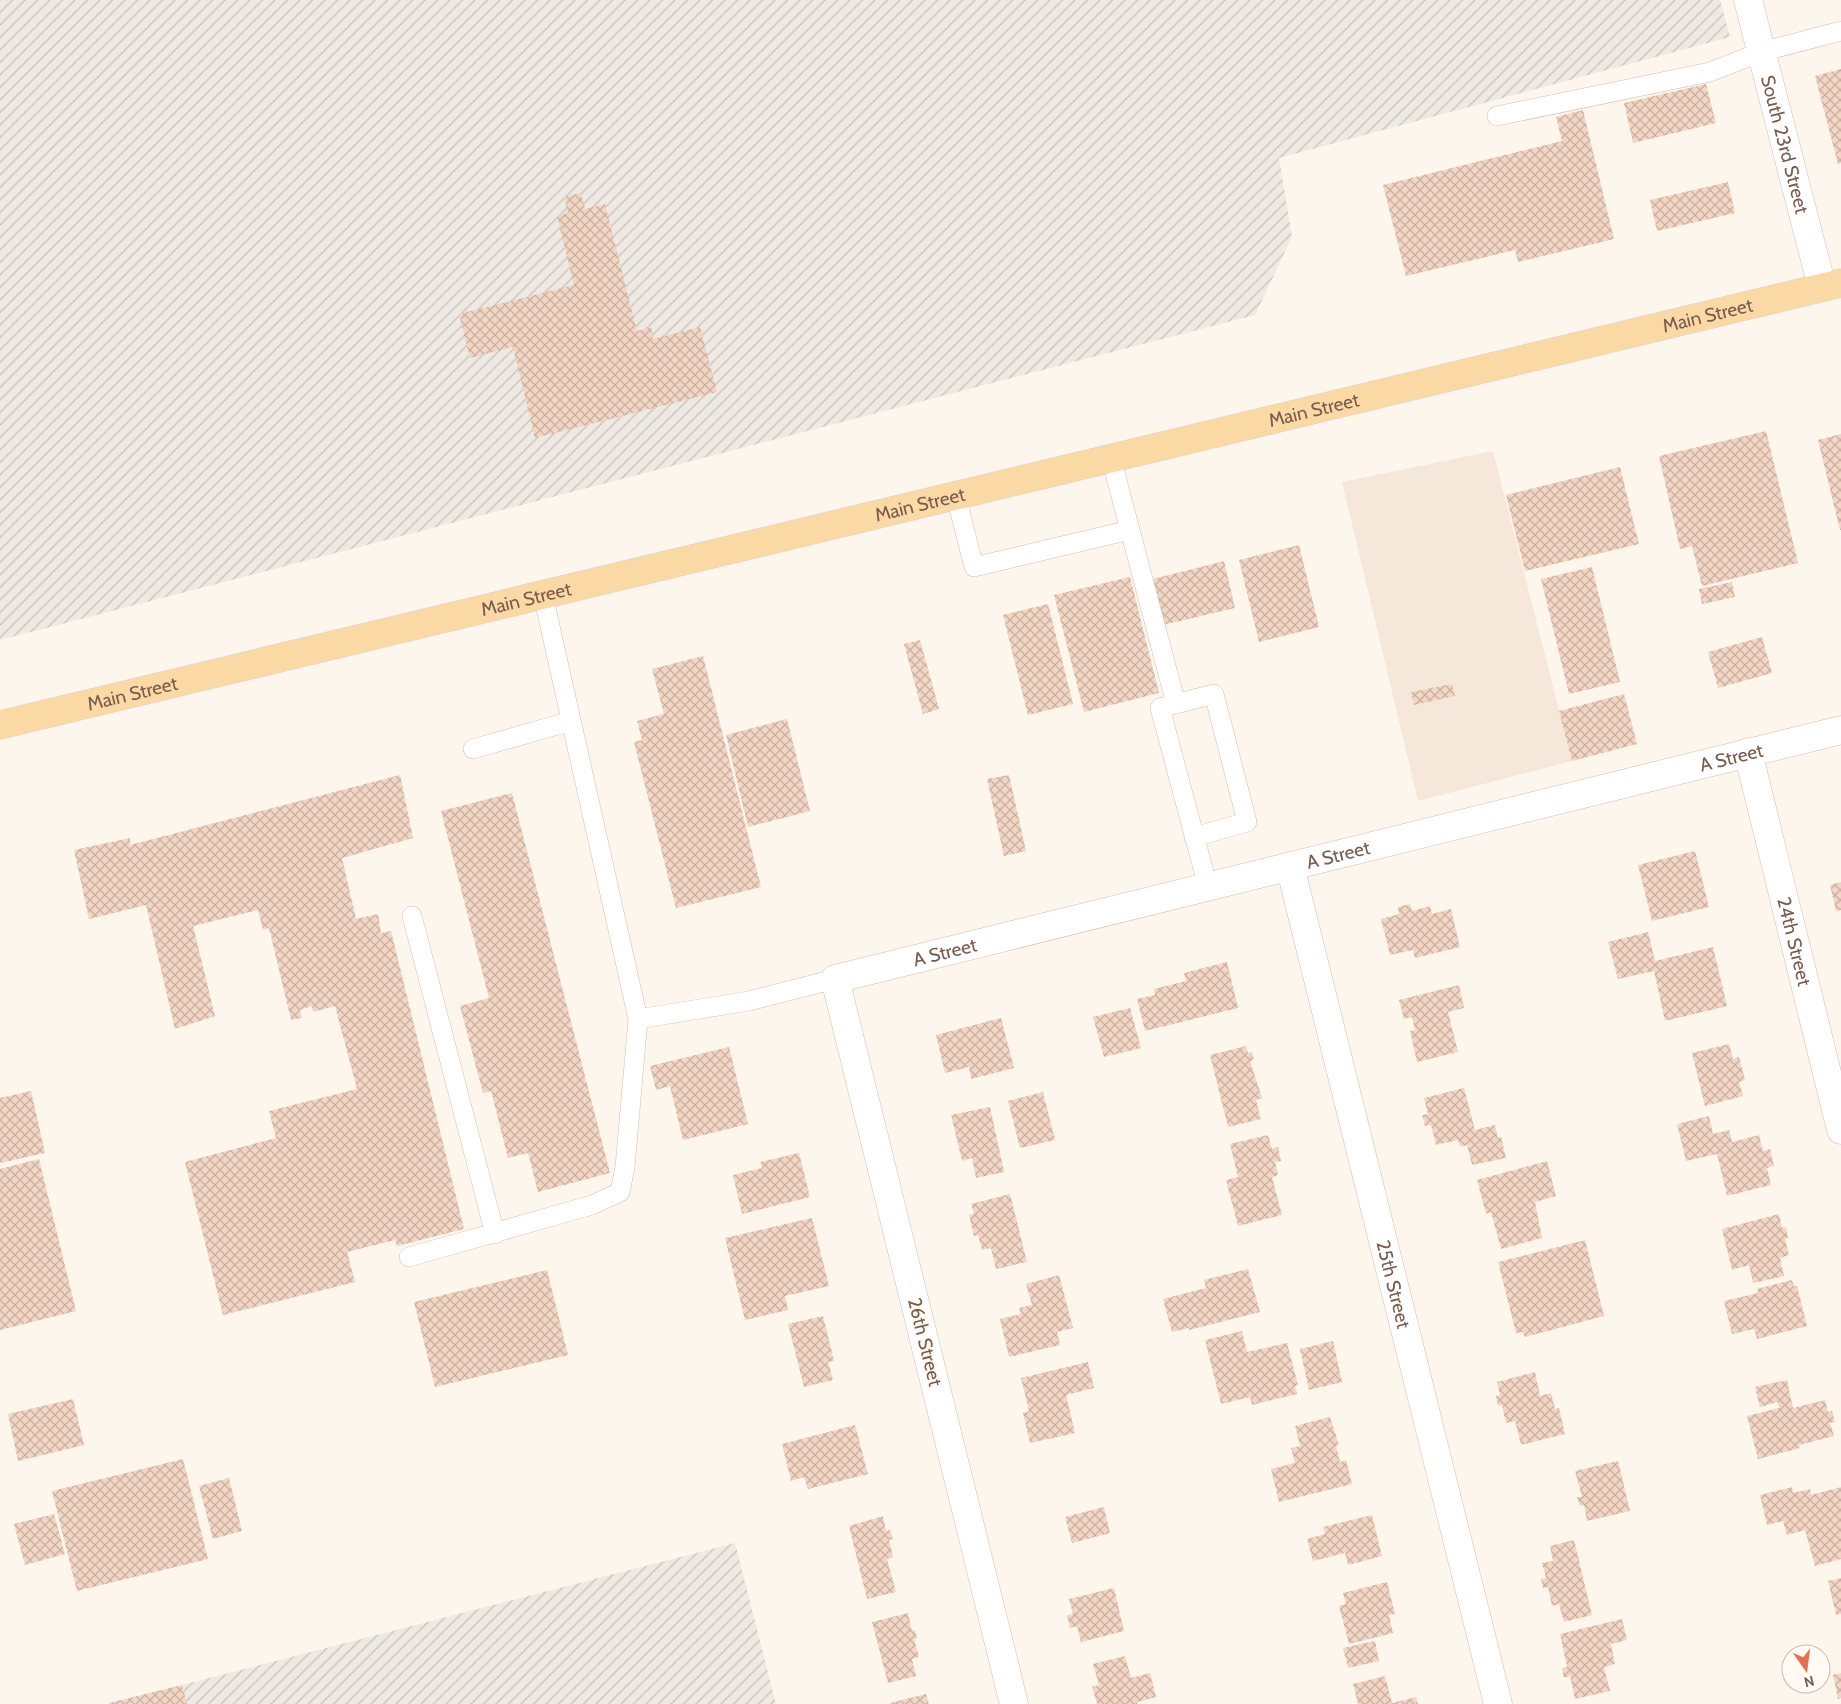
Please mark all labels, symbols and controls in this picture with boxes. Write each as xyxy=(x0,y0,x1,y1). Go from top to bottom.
street label: South 23rd Street xyxy=(1756,73,1814,217)
street label: Main Street xyxy=(1660,293,1756,337)
street label: Main Street xyxy=(1266,388,1362,432)
street label: Main Street xyxy=(872,482,968,526)
street label: Main Street xyxy=(479,577,574,621)
street label: Main Street xyxy=(85,671,180,715)
street label: A Street xyxy=(1697,738,1766,776)
street label: A Street xyxy=(1304,835,1373,873)
street label: 24th Street xyxy=(1773,895,1817,989)
street label: A Street xyxy=(911,933,980,971)
street label: 25th Street xyxy=(1372,1238,1416,1331)
street label: 26th Street xyxy=(903,1295,947,1389)
north arrow xyxy=(1781,1644,1831,1694)
text: N xyxy=(1802,1672,1816,1692)

